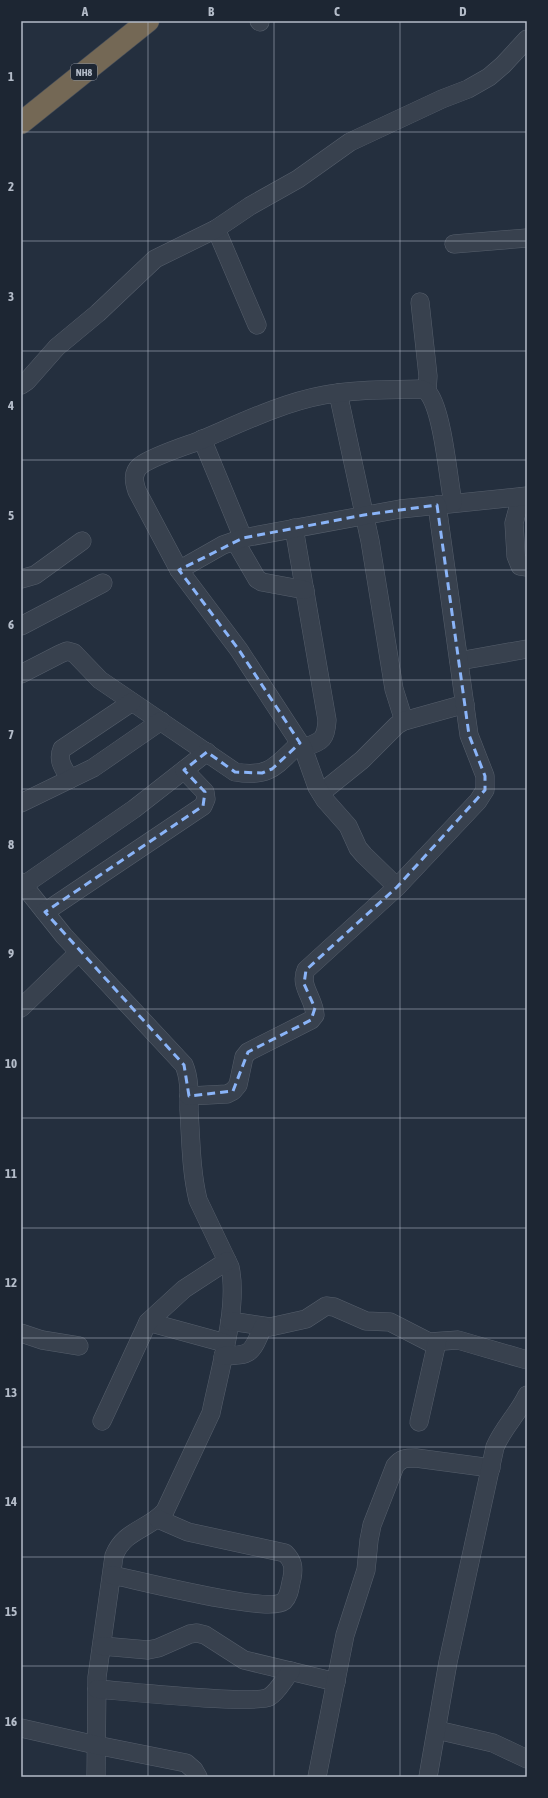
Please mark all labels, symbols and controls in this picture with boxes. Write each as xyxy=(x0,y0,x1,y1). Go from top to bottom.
text: A xyxy=(81,4,89,19)
text: B xyxy=(208,4,215,19)
text: C xyxy=(334,4,340,19)
text: D xyxy=(459,4,467,19)
road number: NH8 xyxy=(71,64,97,80)
text: 1 xyxy=(8,69,14,84)
text: 2 xyxy=(8,179,14,194)
text: 3 xyxy=(8,289,14,304)
text: 4 xyxy=(7,398,14,413)
text: 5 xyxy=(8,508,14,523)
text: 6 xyxy=(8,617,14,632)
text: 7 xyxy=(8,727,14,742)
text: 8 xyxy=(8,837,14,852)
text: 9 xyxy=(8,946,14,961)
text: 10 xyxy=(5,1056,17,1071)
text: 11 xyxy=(5,1166,17,1181)
text: 12 xyxy=(5,1275,17,1290)
text: 13 xyxy=(5,1385,17,1400)
text: 14 xyxy=(5,1494,17,1509)
text: 15 xyxy=(5,1604,17,1619)
text: 16 xyxy=(5,1714,17,1729)

